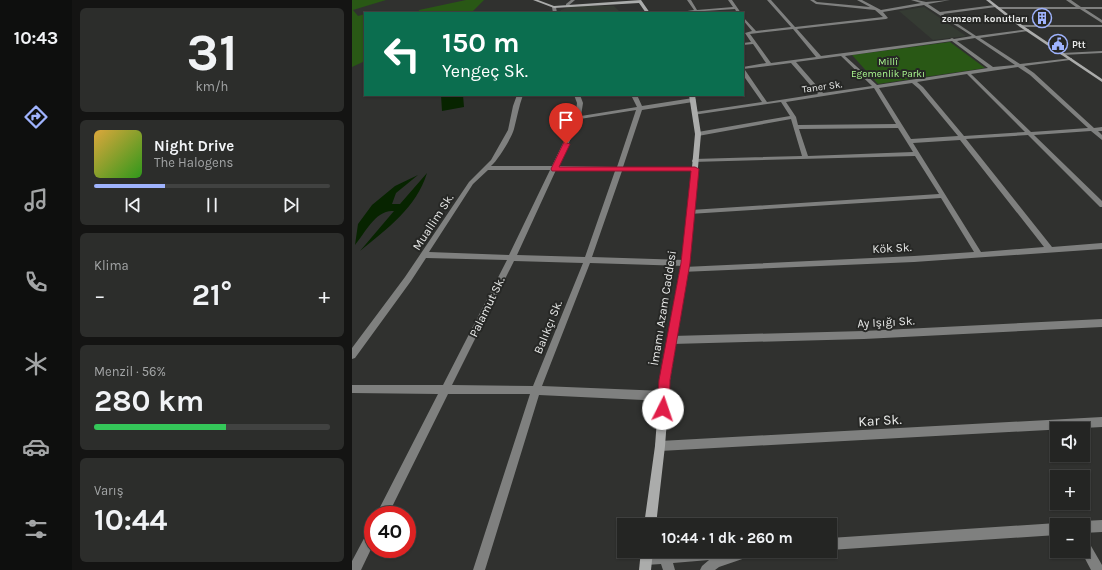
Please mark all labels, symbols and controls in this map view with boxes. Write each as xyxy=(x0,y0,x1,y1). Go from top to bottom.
building icon: zemzem konutları xyxy=(1031,7,1053,29)
place label: zemzem konutları xyxy=(942,13,1028,25)
text: 31 xyxy=(187,22,237,83)
text: 150 m xyxy=(442,26,520,59)
text: 10:43 xyxy=(14,27,58,49)
icon: left xyxy=(376,28,428,80)
public building icon: Ptt xyxy=(1047,33,1069,55)
place label: Ptt xyxy=(1072,39,1086,51)
park label: Millî Egemenlik Parkı xyxy=(851,56,925,80)
text: Yengeç Sk. xyxy=(442,60,528,82)
street label: Taner Sk. xyxy=(801,78,843,96)
text: km/h xyxy=(196,79,228,94)
icon: directions xyxy=(22,103,50,131)
pin xyxy=(549,103,583,144)
icon: arrive xyxy=(555,109,577,131)
text: Night Drive xyxy=(154,137,234,155)
text: The Halogens xyxy=(154,155,233,170)
icon: music xyxy=(22,186,50,214)
street label: Muallim Sk. xyxy=(410,191,456,253)
icon: previous xyxy=(122,194,144,216)
icon: pause xyxy=(201,194,223,216)
icon: next xyxy=(280,194,302,216)
street label: Kök Sk. xyxy=(872,240,912,256)
street label: İmamı Azam Caddesi xyxy=(647,249,679,367)
text: Klima xyxy=(94,258,129,273)
icon: phone xyxy=(22,268,50,296)
street label: Palamut Sk. xyxy=(466,275,508,339)
text: 21° xyxy=(192,277,232,313)
text: − xyxy=(94,283,106,309)
text: + xyxy=(318,283,330,309)
street label: Balıkçı Sk. xyxy=(531,298,565,356)
street label: Ay Işığı Sk. xyxy=(857,314,915,330)
icon: climate xyxy=(22,350,50,378)
text: Menzil · 56% xyxy=(94,364,166,379)
text: 280 km xyxy=(94,383,204,419)
position arrow xyxy=(642,388,684,430)
street label: Kar Sk. xyxy=(858,411,903,430)
map controls xyxy=(1050,422,1090,558)
button: sound xyxy=(1050,422,1090,462)
icon: car xyxy=(22,433,50,461)
button: + xyxy=(1050,470,1090,510)
text: Varış xyxy=(94,483,123,498)
text: 10:44 xyxy=(94,502,167,538)
speed limit sign: 40 xyxy=(364,506,416,558)
icon: filters xyxy=(22,515,50,543)
button: − xyxy=(1050,518,1090,558)
text: 10:44 · 1 dk · 260 m xyxy=(661,529,793,547)

